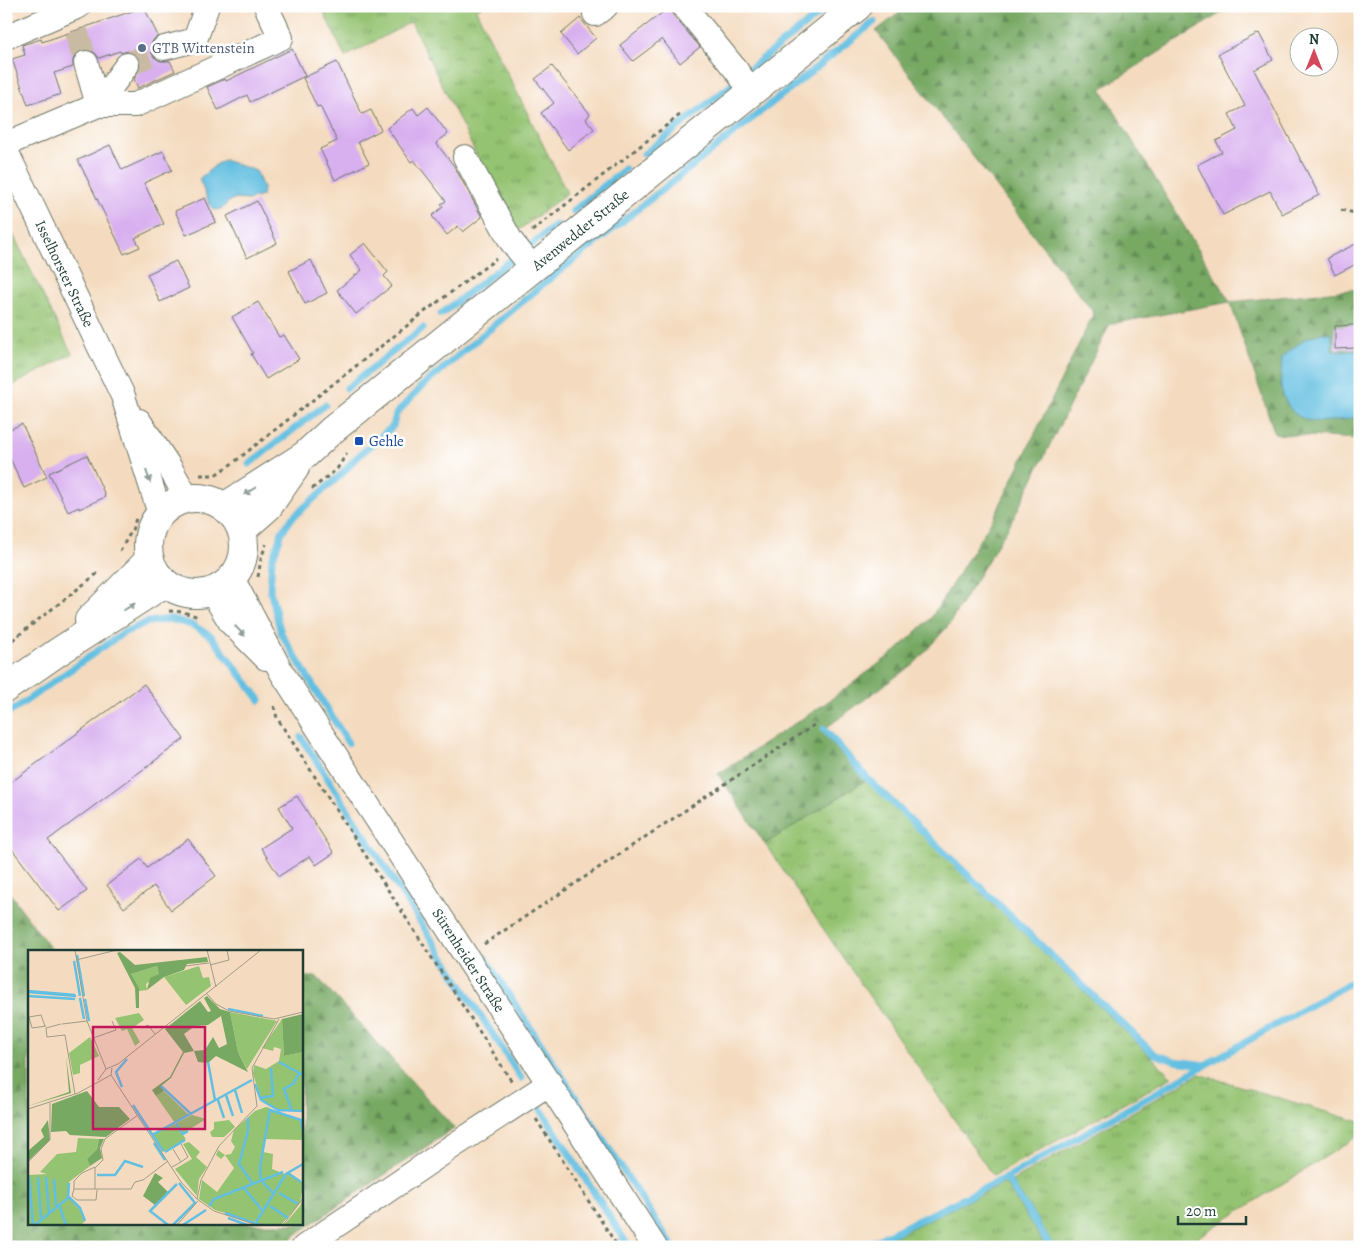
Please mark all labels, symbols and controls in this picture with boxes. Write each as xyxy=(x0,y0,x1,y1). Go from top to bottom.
north arrow xyxy=(1288,28,1338,78)
text: N xyxy=(1309,30,1319,49)
place label: GTB Wittenstein xyxy=(152,38,255,58)
marker: GTB Wittenstein xyxy=(136,42,148,54)
street label: Avenwedder Straße xyxy=(527,184,633,276)
street label: Isselhorster Straße xyxy=(30,217,99,331)
place label: Gehle xyxy=(369,431,404,451)
marker: Gehle xyxy=(353,435,365,447)
one-way arrow xyxy=(145,469,152,484)
one-way arrow xyxy=(244,486,257,495)
one-way arrow xyxy=(122,602,135,612)
one-way arrow xyxy=(234,625,246,637)
street label: Sürenheider Straße xyxy=(428,904,510,1016)
inset map xyxy=(28,950,302,1226)
scale bar xyxy=(1178,1193,1246,1225)
text: 20 m xyxy=(1186,1201,1217,1221)

